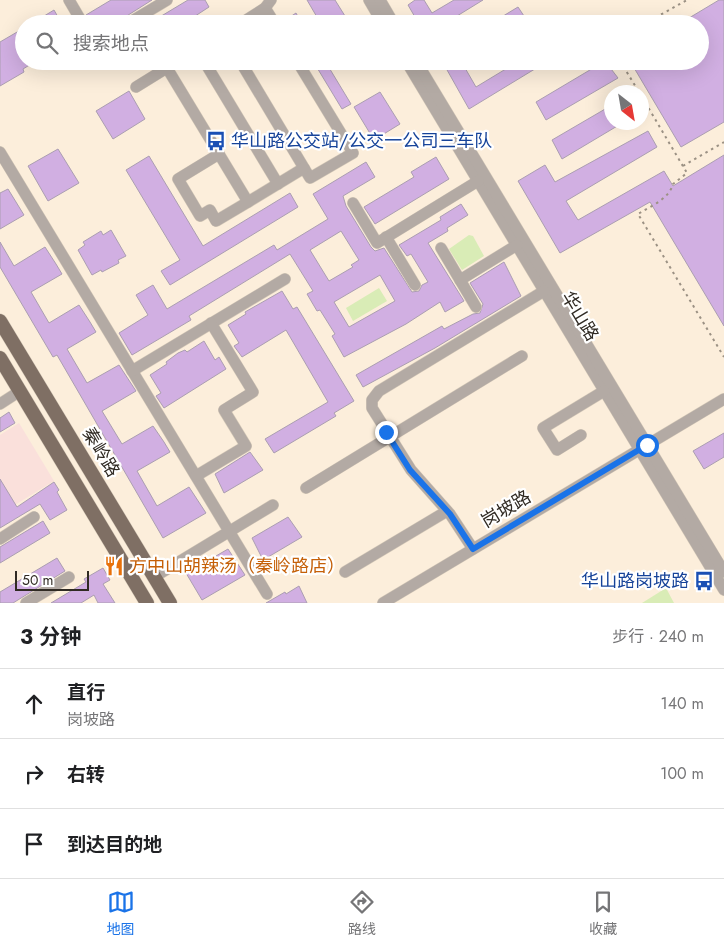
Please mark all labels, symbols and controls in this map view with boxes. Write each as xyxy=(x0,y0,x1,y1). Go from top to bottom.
search box xyxy=(15,15,709,70)
icon: search xyxy=(33,29,61,57)
text: 搜索地点 xyxy=(73,30,149,57)
north arrow xyxy=(604,85,649,130)
place label: 华山路公交站/公交一公司三车队 xyxy=(231,128,492,154)
bus stop icon: 华山路公交站/公交一公司三车队 xyxy=(205,130,227,152)
street label: 华山路 xyxy=(555,286,605,346)
route end xyxy=(375,421,398,444)
street label: 秦岭路 xyxy=(76,422,126,482)
route start xyxy=(636,434,659,457)
street label: 岗坡路 xyxy=(476,484,536,534)
place label: 方中山胡辣汤（秦岭路店） xyxy=(129,553,345,579)
restaurant icon: 方中山胡辣汤（秦岭路店） xyxy=(103,555,125,577)
scale bar xyxy=(15,568,89,591)
place label: 华山路岗坡路 xyxy=(581,568,689,594)
text: 50 m xyxy=(22,570,53,590)
bus stop icon: 华山路岗坡路 xyxy=(693,570,715,592)
text: 3 分钟 xyxy=(20,622,81,652)
text: 步行 · 240 m xyxy=(612,625,704,648)
text: 直行 xyxy=(67,679,105,706)
icon: ahead xyxy=(20,690,48,718)
text: 140 m xyxy=(661,692,704,715)
text: 岗坡路 xyxy=(67,708,115,731)
icon: right xyxy=(20,760,48,788)
text: 右转 xyxy=(67,761,105,788)
text: 100 m xyxy=(660,762,704,785)
icon: arrive xyxy=(20,830,48,858)
text: 到达目的地 xyxy=(67,831,162,858)
tab: 地图 xyxy=(107,888,135,939)
tab: 路线 xyxy=(348,888,376,939)
tab: 收藏 xyxy=(589,888,617,939)

